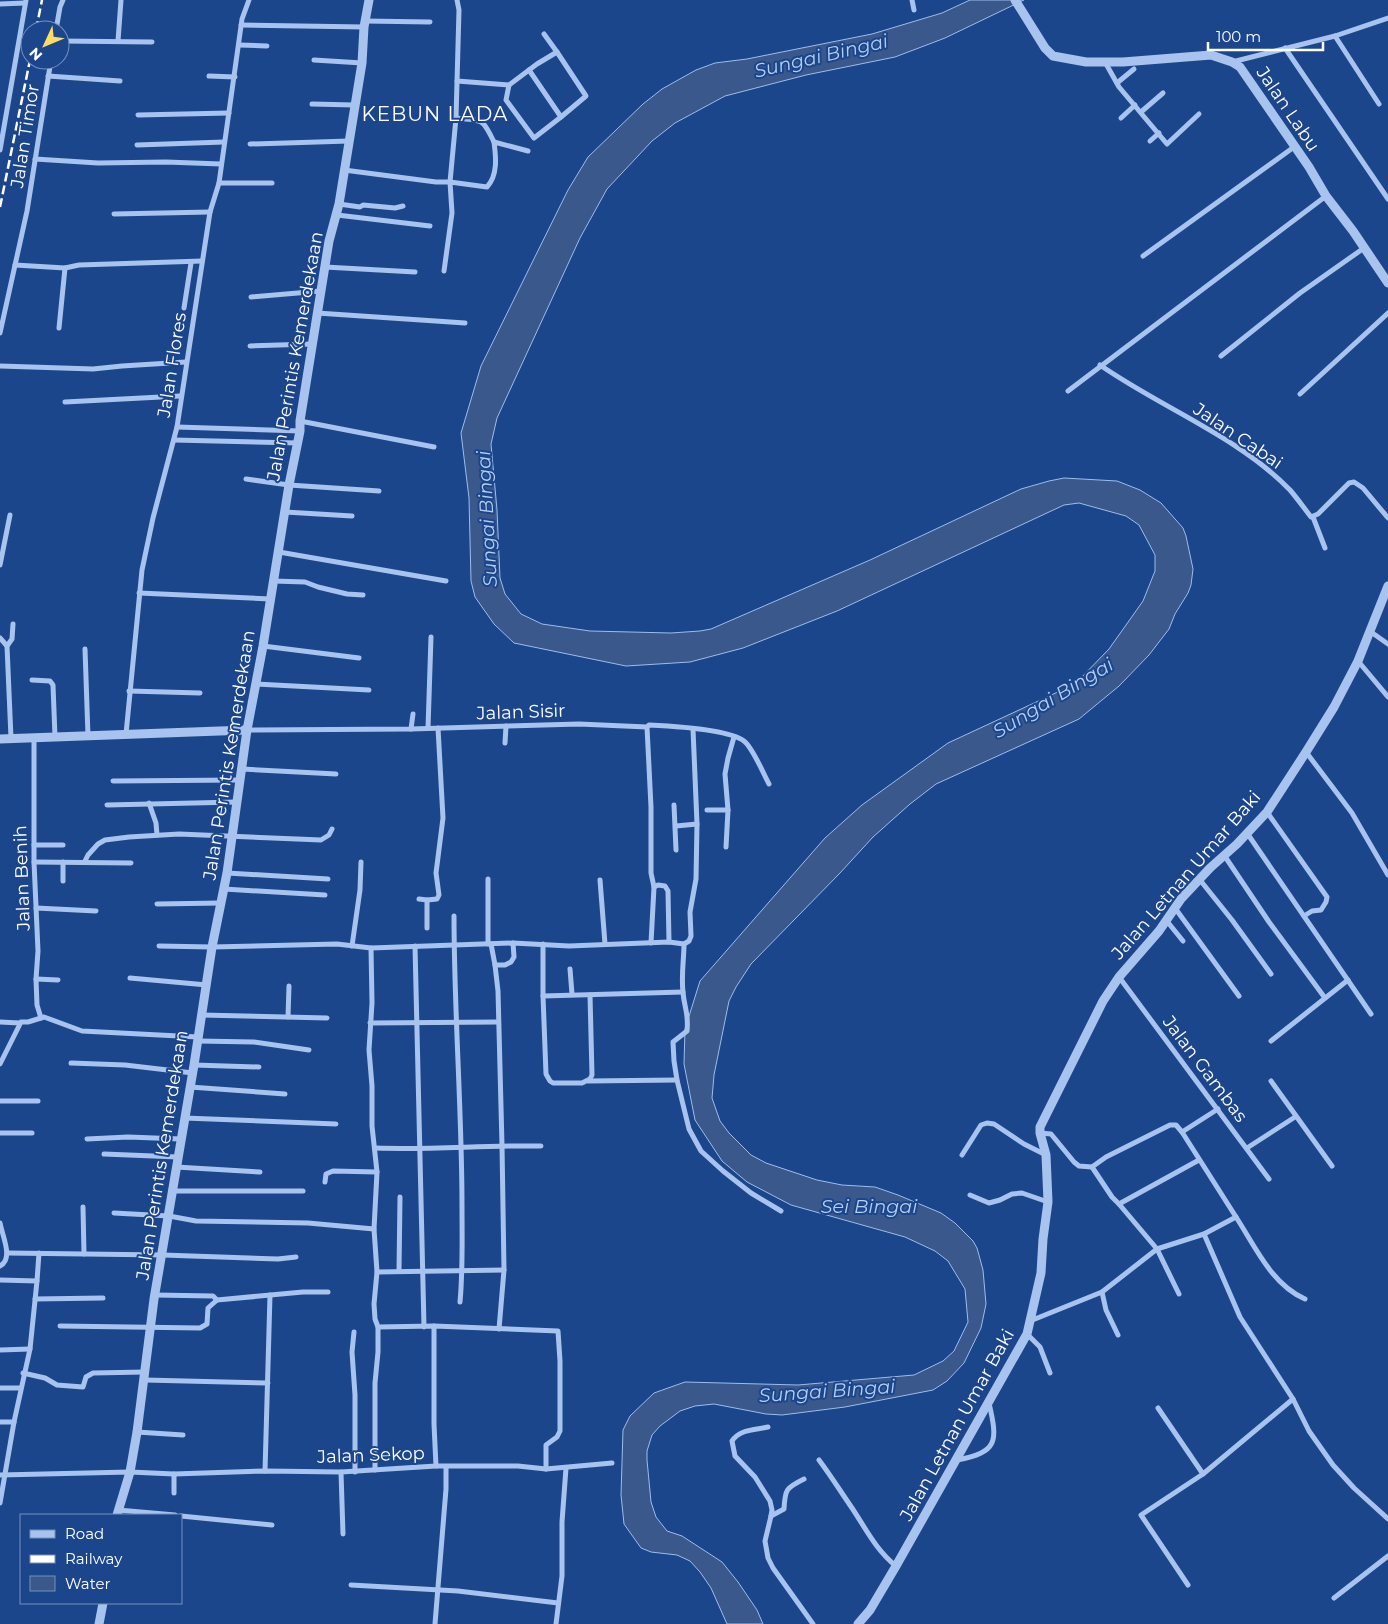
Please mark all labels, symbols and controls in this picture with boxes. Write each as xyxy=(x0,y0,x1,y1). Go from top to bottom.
north arrow xyxy=(20,20,70,70)
scale bar xyxy=(1208,20,1323,52)
text: 100 m xyxy=(1216,27,1261,46)
water label: Sungai Bingai xyxy=(752,29,891,83)
text: N xyxy=(25,44,46,64)
street label: Jalan Labu xyxy=(1251,62,1324,156)
street label: Jalan Timor xyxy=(6,83,44,190)
district label: KEBUN LADA xyxy=(362,102,508,126)
street label: Jalan Perintis Kemerdekaan xyxy=(262,230,328,483)
street label: Jalan Flores xyxy=(153,311,191,420)
street label: Jalan Cabai xyxy=(1188,398,1287,474)
water label: Sungai Bingai xyxy=(472,449,502,588)
street label: Jalan Perintis Kemerdekaan xyxy=(198,629,260,882)
water label: Sungai Bingai xyxy=(989,653,1118,743)
street label: Jalan Sisir xyxy=(475,699,566,725)
street label: Jalan Letnan Umar Baki xyxy=(1106,786,1265,964)
street label: Jalan Benih xyxy=(9,825,35,932)
street label: Jalan Gambas xyxy=(1157,1011,1252,1127)
street label: Jalan Perintis Kemerdekaan xyxy=(131,1029,193,1282)
water label: Sei Bingai xyxy=(821,1195,918,1218)
street label: Jalan Letnan Umar Baki xyxy=(895,1325,1019,1526)
water label: Sungai Bingai xyxy=(758,1375,897,1407)
street label: Jalan Sekop xyxy=(316,1442,425,1468)
legend xyxy=(20,1514,182,1604)
text: Road xyxy=(65,1524,104,1543)
text: Railway xyxy=(65,1549,123,1568)
text: Water xyxy=(65,1574,111,1593)

